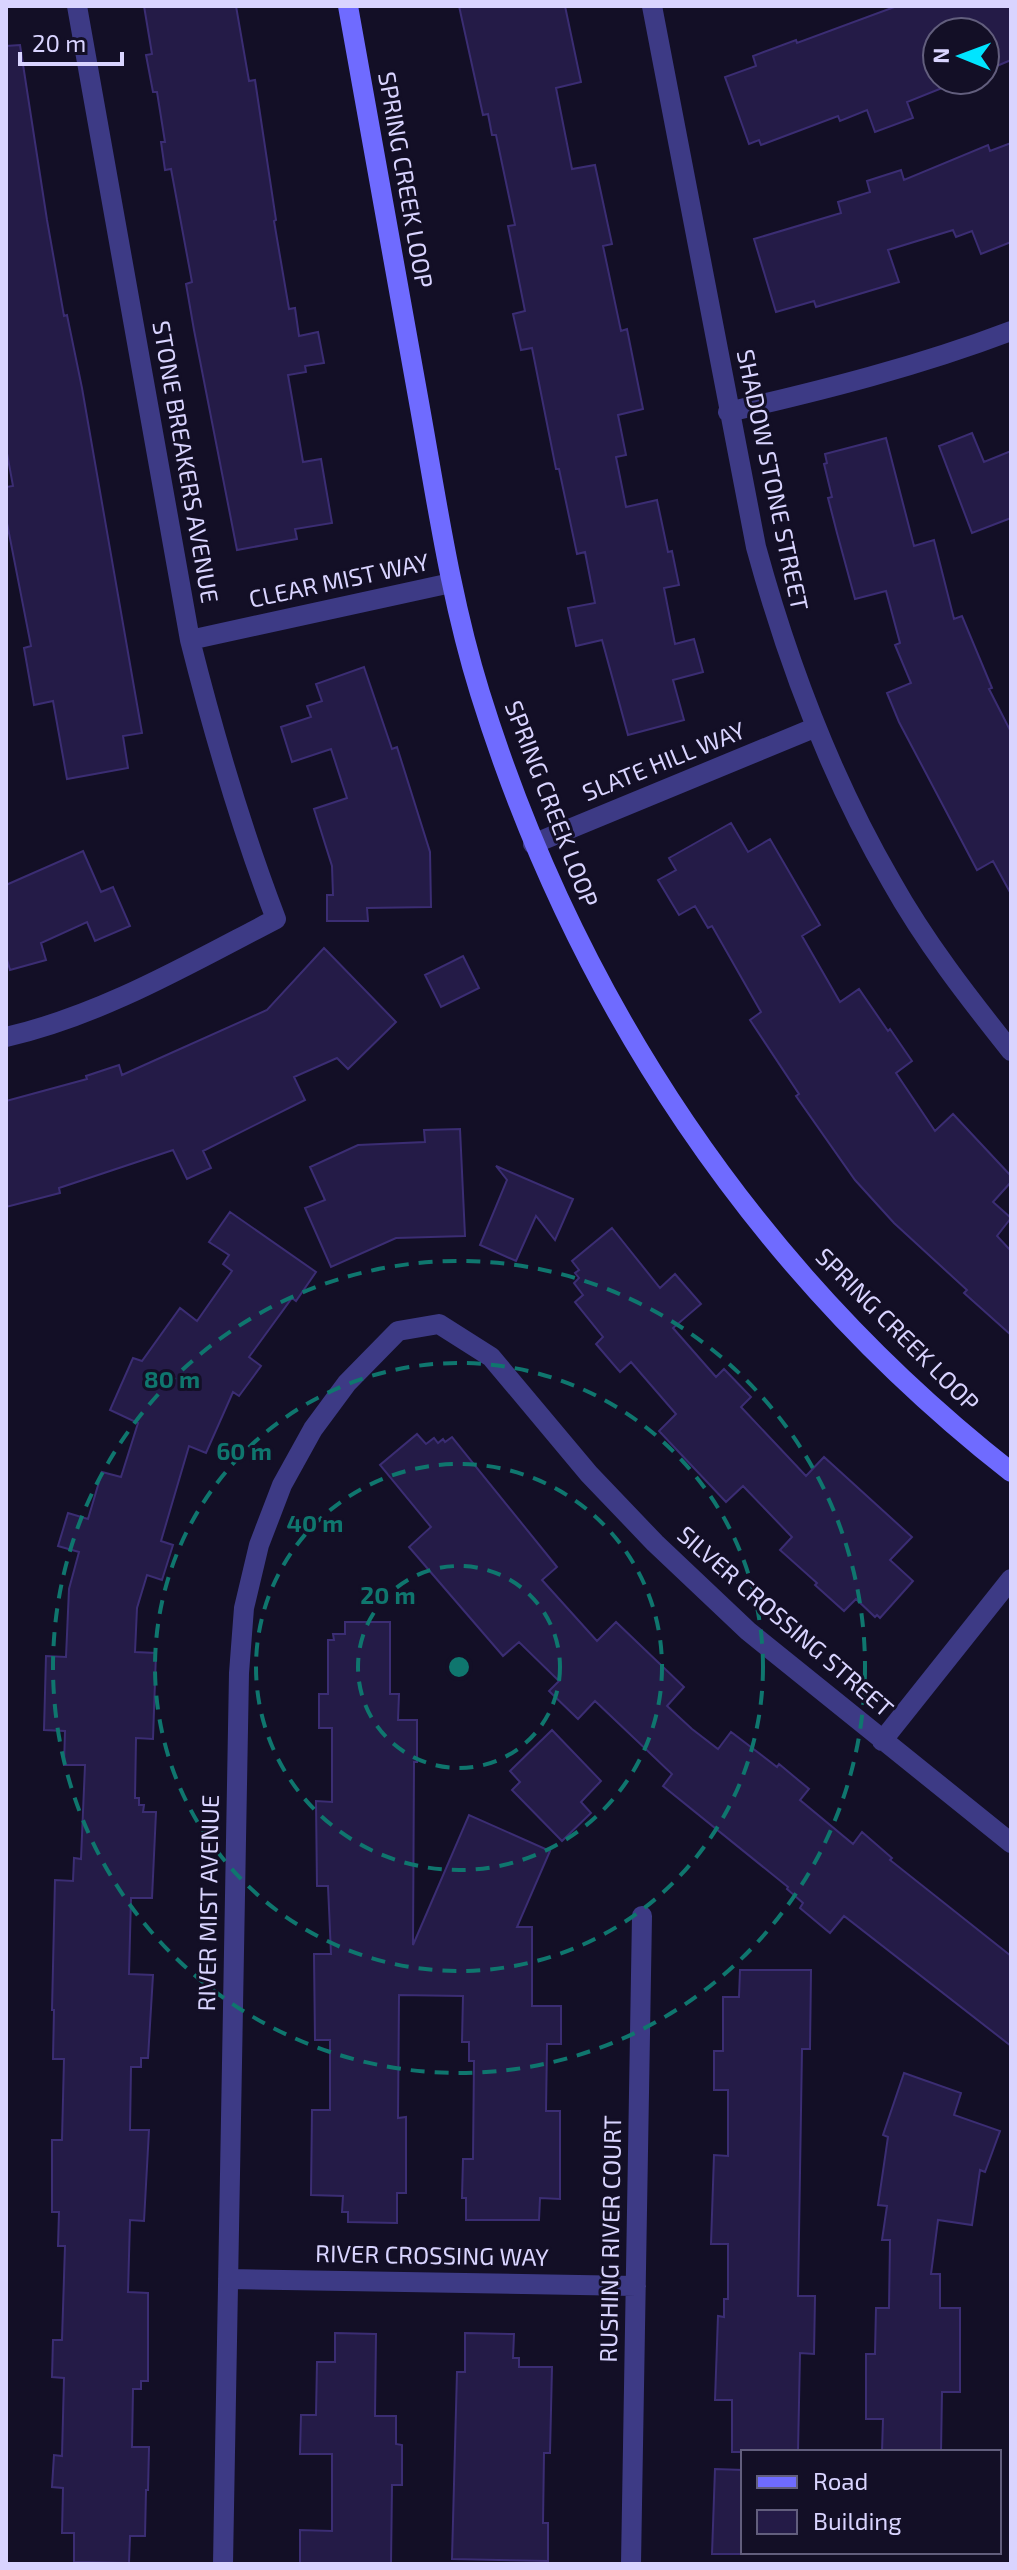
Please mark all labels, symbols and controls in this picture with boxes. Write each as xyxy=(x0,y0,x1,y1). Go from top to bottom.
scale bar xyxy=(20,16,122,66)
north arrow xyxy=(921,16,1001,96)
text: 20 m xyxy=(32,28,86,57)
text: N xyxy=(927,47,953,64)
street label: SPRING CREEK LOOP xyxy=(373,69,440,290)
street label: STONE BREAKERS AVENUE xyxy=(147,318,226,605)
street label: SHADOW STONE STREET xyxy=(732,347,815,613)
street label: CLEAR MIST WAY xyxy=(246,546,432,613)
street label: SPRING CREEK LOOP xyxy=(500,696,605,911)
street label: SLATE HILL WAY xyxy=(578,715,749,806)
street label: SPRING CREEK LOOP xyxy=(810,1241,986,1417)
text: 80 m xyxy=(144,1364,200,1393)
text: 60 m xyxy=(216,1436,272,1465)
text: 40 m xyxy=(287,1508,343,1537)
street label: SILVER CROSSING STREET xyxy=(672,1519,900,1723)
text: 20 m xyxy=(360,1580,416,1609)
centre of rings xyxy=(445,1653,473,1681)
street label: RIVER MIST AVENUE xyxy=(191,1794,224,2012)
street label: RUSHING RIVER COURT xyxy=(593,2115,626,2363)
street label: RIVER CROSSING WAY xyxy=(315,2238,549,2271)
legend xyxy=(741,2450,1001,2554)
text: Road xyxy=(813,2466,868,2495)
text: Building xyxy=(813,2506,902,2535)

